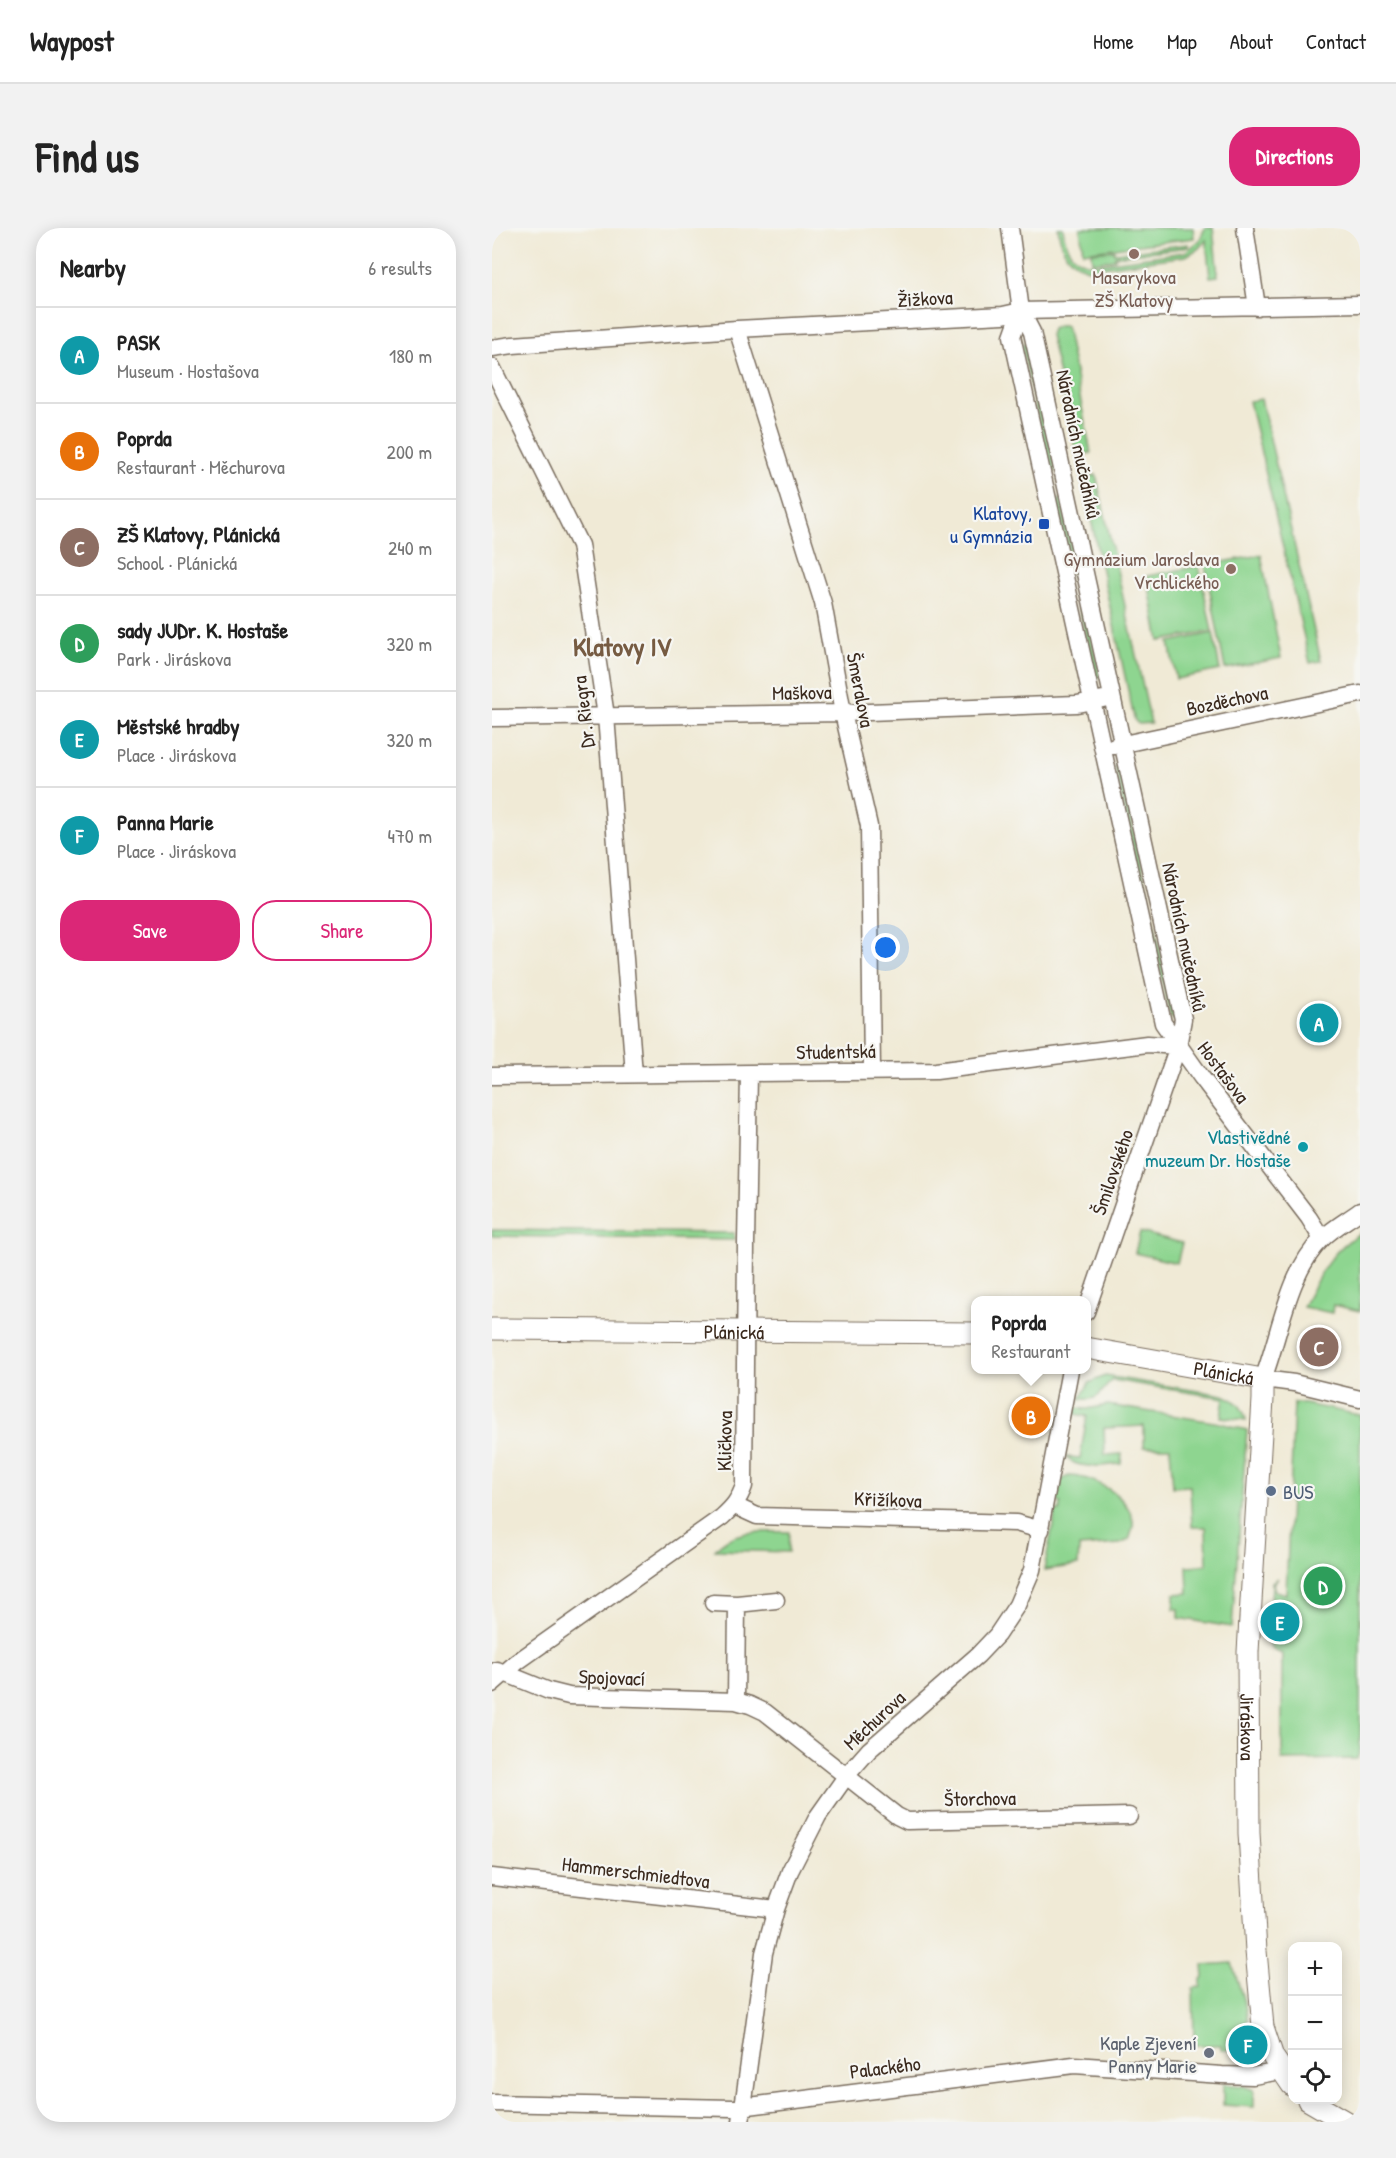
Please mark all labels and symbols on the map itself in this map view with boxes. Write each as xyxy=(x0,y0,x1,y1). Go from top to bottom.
marker: Masarykova ZŠ Klatovy xyxy=(1127,247,1141,261)
place label: Masarykova ZŠ Klatovy xyxy=(1092,263,1176,313)
street label: Žižkova xyxy=(897,283,954,313)
street label: Národních mučedníků xyxy=(1050,367,1108,521)
place label: Klatovy, u Gymnázia xyxy=(950,499,1032,549)
marker: Klatovy, u Gymnázia xyxy=(1037,517,1051,531)
place label: Gymnázium Jaroslava Vrchlického xyxy=(1064,545,1219,595)
marker: Gymnázium Jaroslava Vrchlického xyxy=(1224,562,1238,576)
district label: Klatovy IV xyxy=(573,629,672,665)
street label: Šmeralova xyxy=(841,650,881,730)
street label: Dr. Riegra xyxy=(565,674,601,749)
street label: Maškova xyxy=(772,678,832,706)
street label: Bozděchova xyxy=(1184,678,1270,722)
street label: Národních mučedníků xyxy=(1156,860,1214,1014)
your location xyxy=(871,933,900,962)
pin: A xyxy=(1300,1000,1338,1046)
street label: Hostašova xyxy=(1192,1035,1256,1109)
street label: Studentská xyxy=(796,1037,876,1065)
place label: Vlastivědné muzeum Dr. Hostaše xyxy=(1145,1123,1291,1173)
street label: Šmilovského xyxy=(1085,1125,1139,1219)
marker: Vlastivědné muzeum Dr. Hostaše xyxy=(1296,1140,1310,1154)
street label: Plánická xyxy=(704,1317,764,1345)
pin: C xyxy=(1300,1324,1338,1370)
street label: Plánická xyxy=(1192,1354,1256,1391)
pin: B xyxy=(1012,1394,1050,1438)
street label: Kličkova xyxy=(710,1411,738,1471)
place label: BUS xyxy=(1283,1478,1313,1505)
street label: Křižíkova xyxy=(854,1484,923,1514)
marker: BUS xyxy=(1264,1484,1278,1498)
pin: D xyxy=(1304,1564,1342,1608)
pin: E xyxy=(1260,1600,1300,1644)
street label: Spojovací xyxy=(578,1662,646,1692)
street label: Měchurova xyxy=(837,1684,911,1756)
street label: Jiráskova xyxy=(1235,1693,1262,1761)
street label: Štorchova xyxy=(944,1784,1016,1812)
street label: Hammerschmiedtova xyxy=(561,1850,712,1894)
pin: F xyxy=(1228,2022,1268,2068)
place label: Kaple Zjevení Panny Marie xyxy=(1100,2029,1197,2079)
marker: Kaple Zjevení Panny Marie xyxy=(1202,2046,1216,2060)
street label: Palackého xyxy=(848,2049,922,2085)

